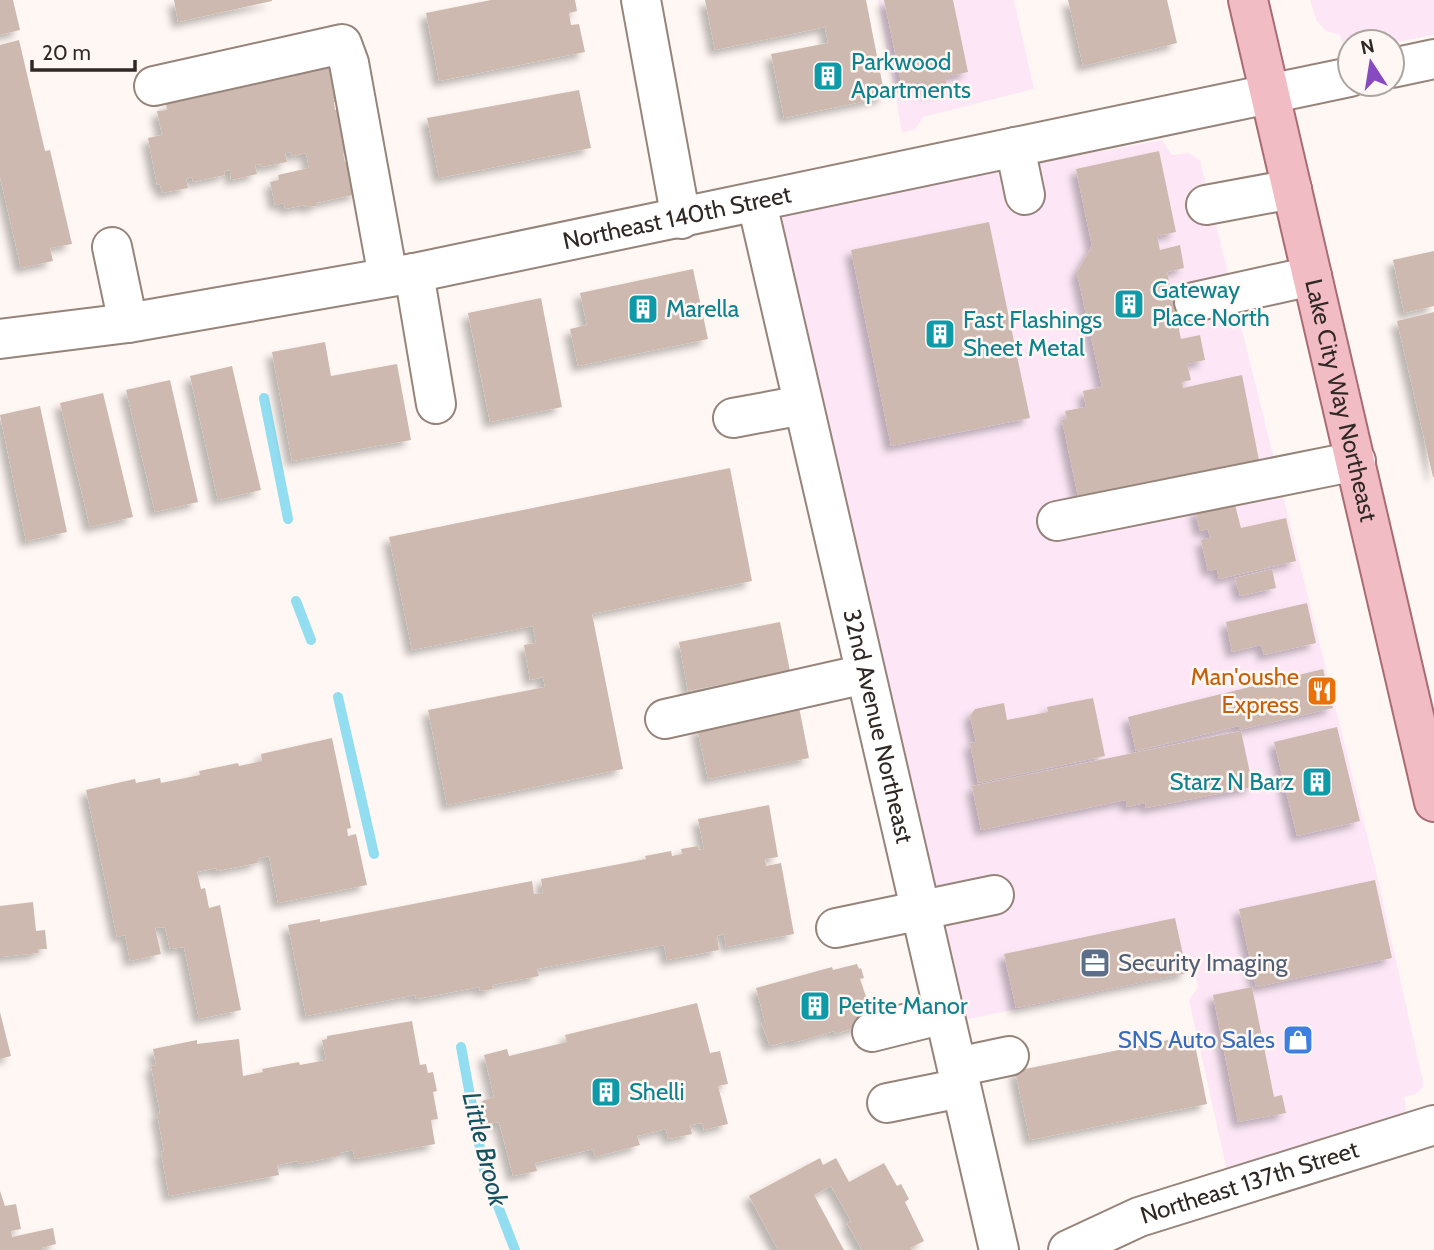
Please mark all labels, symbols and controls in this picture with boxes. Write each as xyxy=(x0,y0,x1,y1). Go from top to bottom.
scale bar xyxy=(32,28,135,72)
north arrow xyxy=(1336,28,1406,98)
text: N xyxy=(1359,34,1377,60)
text: 20 m xyxy=(42,40,91,65)
place label: Parkwood Apartments xyxy=(851,47,971,104)
building icon: Parkwood Apartments xyxy=(811,59,845,93)
street label: Northeast 140th Street xyxy=(560,179,794,255)
place label: Gateway Place North xyxy=(1152,275,1270,332)
street label: Lake City Way Northeast xyxy=(1299,276,1384,525)
building icon: Gateway Place North xyxy=(1112,287,1146,321)
building icon: Marella xyxy=(626,292,660,326)
place label: Marella xyxy=(666,294,740,323)
place label: Fast Flashings Sheet Metal xyxy=(963,305,1102,362)
building icon: Fast Flashings Sheet Metal xyxy=(923,317,957,351)
street label: 32nd Avenue Northeast xyxy=(837,606,920,846)
place label: Man'oushe Express xyxy=(1190,662,1299,719)
restaurant icon: Man'oushe Express xyxy=(1305,674,1339,708)
building icon: Starz N Barz xyxy=(1300,765,1334,799)
place label: Starz N Barz xyxy=(1169,767,1294,796)
office icon: Security Imaging xyxy=(1078,946,1112,980)
place label: Security Imaging xyxy=(1118,948,1288,977)
building icon: Petite Manor xyxy=(798,989,832,1023)
place label: Petite Manor xyxy=(838,991,968,1020)
shop icon: SNS Auto Sales xyxy=(1281,1023,1315,1057)
place label: SNS Auto Sales xyxy=(1118,1025,1275,1054)
building icon: Shelli xyxy=(589,1075,623,1109)
place label: Shelli xyxy=(629,1077,685,1106)
water label: Little Brook xyxy=(455,1088,515,1210)
street label: Northeast 137th Street xyxy=(1137,1134,1362,1230)

